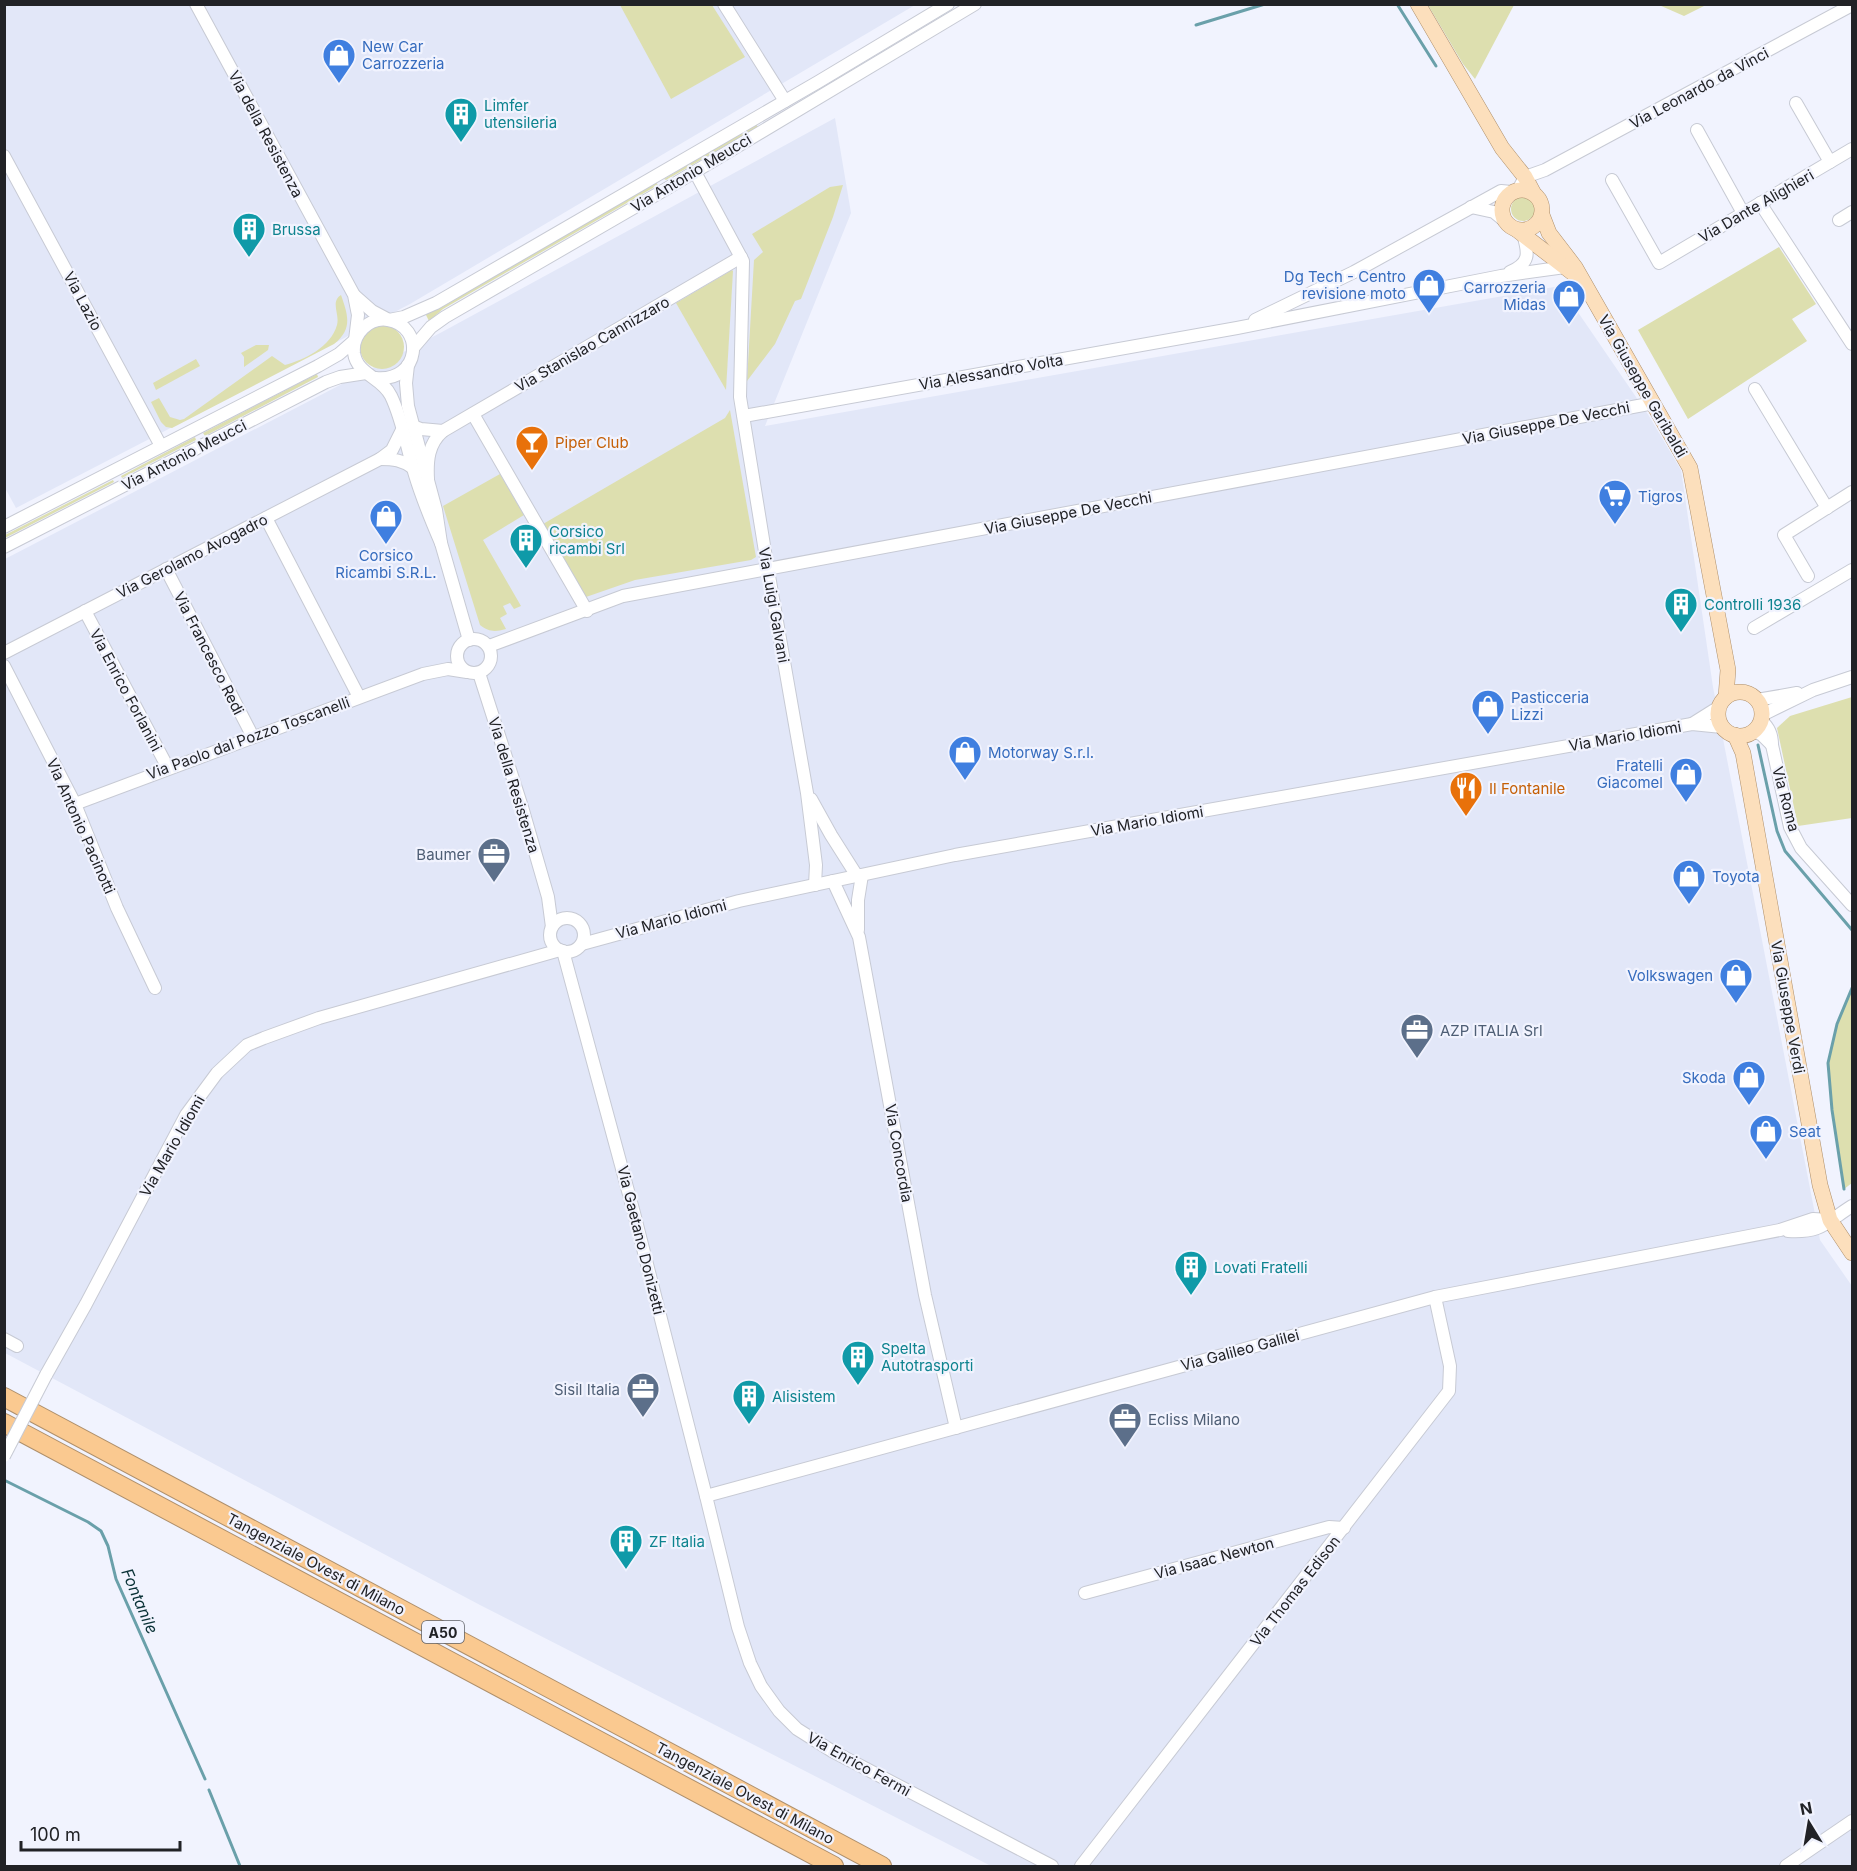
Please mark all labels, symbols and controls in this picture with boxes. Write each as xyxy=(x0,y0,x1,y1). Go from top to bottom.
shop icon: New Car Carrozzeria xyxy=(321,37,357,84)
place label: New Car Carrozzeria xyxy=(362,37,444,73)
street label: Via Leonardo da Vinci xyxy=(1626,43,1772,133)
street label: Via della Resistenza xyxy=(224,67,308,201)
building icon: Limfer utensileria xyxy=(443,96,479,143)
place label: Limfer utensileria xyxy=(484,96,557,132)
street label: Via Antonio Meucci xyxy=(627,130,755,216)
street label: Via Dante Alighieri xyxy=(1695,165,1817,247)
building icon: Brussa xyxy=(231,211,267,258)
place label: Brussa xyxy=(272,220,321,239)
place label: Dg Tech - Centro revisione moto xyxy=(1284,267,1406,303)
shop icon: Dg Tech - Centro revisione moto xyxy=(1411,267,1447,314)
street label: Via Lazio xyxy=(59,268,107,334)
place label: Carrozzeria Midas xyxy=(1464,278,1546,314)
shop icon: Carrozzeria Midas xyxy=(1551,278,1587,325)
street label: Via Stanislao Cannizzaro xyxy=(511,292,673,396)
street label: Via Giuseppe Garibaldi xyxy=(1594,311,1692,461)
street label: Via Alessandro Volta xyxy=(917,350,1065,394)
street label: Via Giuseppe De Vecchi xyxy=(1461,397,1631,449)
street label: Via Antonio Meucci xyxy=(119,415,249,495)
bar icon: Piper Club xyxy=(514,424,550,471)
place label: Piper Club xyxy=(555,433,629,452)
supermarket icon: Tigros xyxy=(1597,478,1633,525)
street label: Via Giuseppe De Vecchi xyxy=(983,487,1153,539)
place label: Tigros xyxy=(1638,487,1683,506)
shop icon: Corsico Ricambi S.R.L. xyxy=(368,498,404,545)
street label: Via Gerolamo Avogadro xyxy=(113,510,271,602)
building icon: Corsico ricambi Srl xyxy=(508,522,544,569)
place label: Corsico ricambi Srl xyxy=(549,522,625,558)
place label: Corsico Ricambi S.R.L. xyxy=(335,546,437,582)
street label: Via Luigi Galvani xyxy=(754,546,794,664)
building icon: Controlli 1936 xyxy=(1663,586,1699,633)
street label: Via Francesco Redi xyxy=(170,588,248,718)
place label: Controlli 1936 xyxy=(1704,595,1801,614)
street label: Via Enrico Forlanini xyxy=(86,626,166,754)
shop icon: Pasticceria Lizzi xyxy=(1470,688,1506,735)
place label: Pasticceria Lizzi xyxy=(1511,688,1589,724)
street label: Via Paolo dal Pozzo Toscanelli xyxy=(144,692,352,784)
street label: Via della Resistenza xyxy=(484,715,544,855)
street label: Via Mario Idiomi xyxy=(1567,717,1683,755)
shop icon: Motorway S.r.l. xyxy=(947,734,983,781)
place label: Motorway S.r.l. xyxy=(988,743,1094,762)
street label: Via Antonio Pacinotti xyxy=(43,755,119,897)
place label: Fratelli Giacomel xyxy=(1597,756,1663,792)
shop icon: Fratelli Giacomel xyxy=(1668,756,1704,803)
street label: Via Roma xyxy=(1768,764,1804,834)
restaurant icon: Il Fontanile xyxy=(1448,770,1484,817)
place label: Il Fontanile xyxy=(1489,779,1565,798)
street label: Via Mario Idiomi xyxy=(1089,802,1205,840)
office icon: Baumer xyxy=(476,836,512,883)
place label: Baumer xyxy=(416,845,471,864)
shop icon: Toyota xyxy=(1671,858,1707,905)
place label: Toyota xyxy=(1712,867,1760,886)
street label: Via Mario Idiomi xyxy=(614,895,728,943)
street label: Via Giuseppe Verdi xyxy=(1767,939,1809,1075)
shop icon: Volkswagen xyxy=(1718,957,1754,1004)
place label: Volkswagen xyxy=(1627,966,1713,985)
office icon: AZP ITALIA Srl xyxy=(1399,1012,1435,1059)
place label: AZP ITALIA Srl xyxy=(1440,1021,1543,1040)
shop icon: Skoda xyxy=(1731,1059,1767,1106)
place label: Skoda xyxy=(1682,1068,1726,1087)
street label: Via Mario Idiomi xyxy=(135,1092,209,1200)
street label: Via Concordia xyxy=(881,1102,917,1204)
shop icon: Seat xyxy=(1748,1113,1784,1160)
place label: Seat xyxy=(1789,1122,1821,1141)
street label: Via Gaetano Donizetti xyxy=(613,1164,669,1316)
building icon: Lovati Fratelli xyxy=(1173,1249,1209,1296)
place label: Lovati Fratelli xyxy=(1214,1258,1308,1277)
street label: Via Galileo Galilei xyxy=(1179,1325,1301,1375)
building icon: Spelta Autotrasporti xyxy=(840,1339,876,1386)
place label: Spelta Autotrasporti xyxy=(881,1339,973,1375)
office icon: Sisil Italia xyxy=(625,1371,661,1418)
building icon: Alisistem xyxy=(731,1378,767,1425)
place label: Sisil Italia xyxy=(554,1380,620,1399)
place label: Alisistem xyxy=(772,1387,836,1406)
office icon: Ecliss Milano xyxy=(1107,1401,1143,1448)
place label: Ecliss Milano xyxy=(1148,1410,1240,1429)
street label: Tangenziale Ovest di Milano xyxy=(224,1509,408,1619)
building icon: ZF Italia xyxy=(608,1523,644,1570)
place label: ZF Italia xyxy=(649,1532,705,1551)
street label: Via Thomas Edison xyxy=(1246,1532,1344,1650)
street label: Via Isaac Newton xyxy=(1152,1533,1276,1583)
water label: Fontanile xyxy=(117,1565,163,1637)
road number: A50 xyxy=(422,1621,464,1643)
street label: Via Enrico Fermi xyxy=(804,1728,914,1800)
street label: Tangenziale Ovest di Milano xyxy=(653,1738,837,1848)
north arrow xyxy=(1779,1793,1839,1853)
text: N xyxy=(1798,1797,1814,1819)
scale bar xyxy=(21,1814,180,1852)
text: 100 m xyxy=(30,1824,81,1845)

